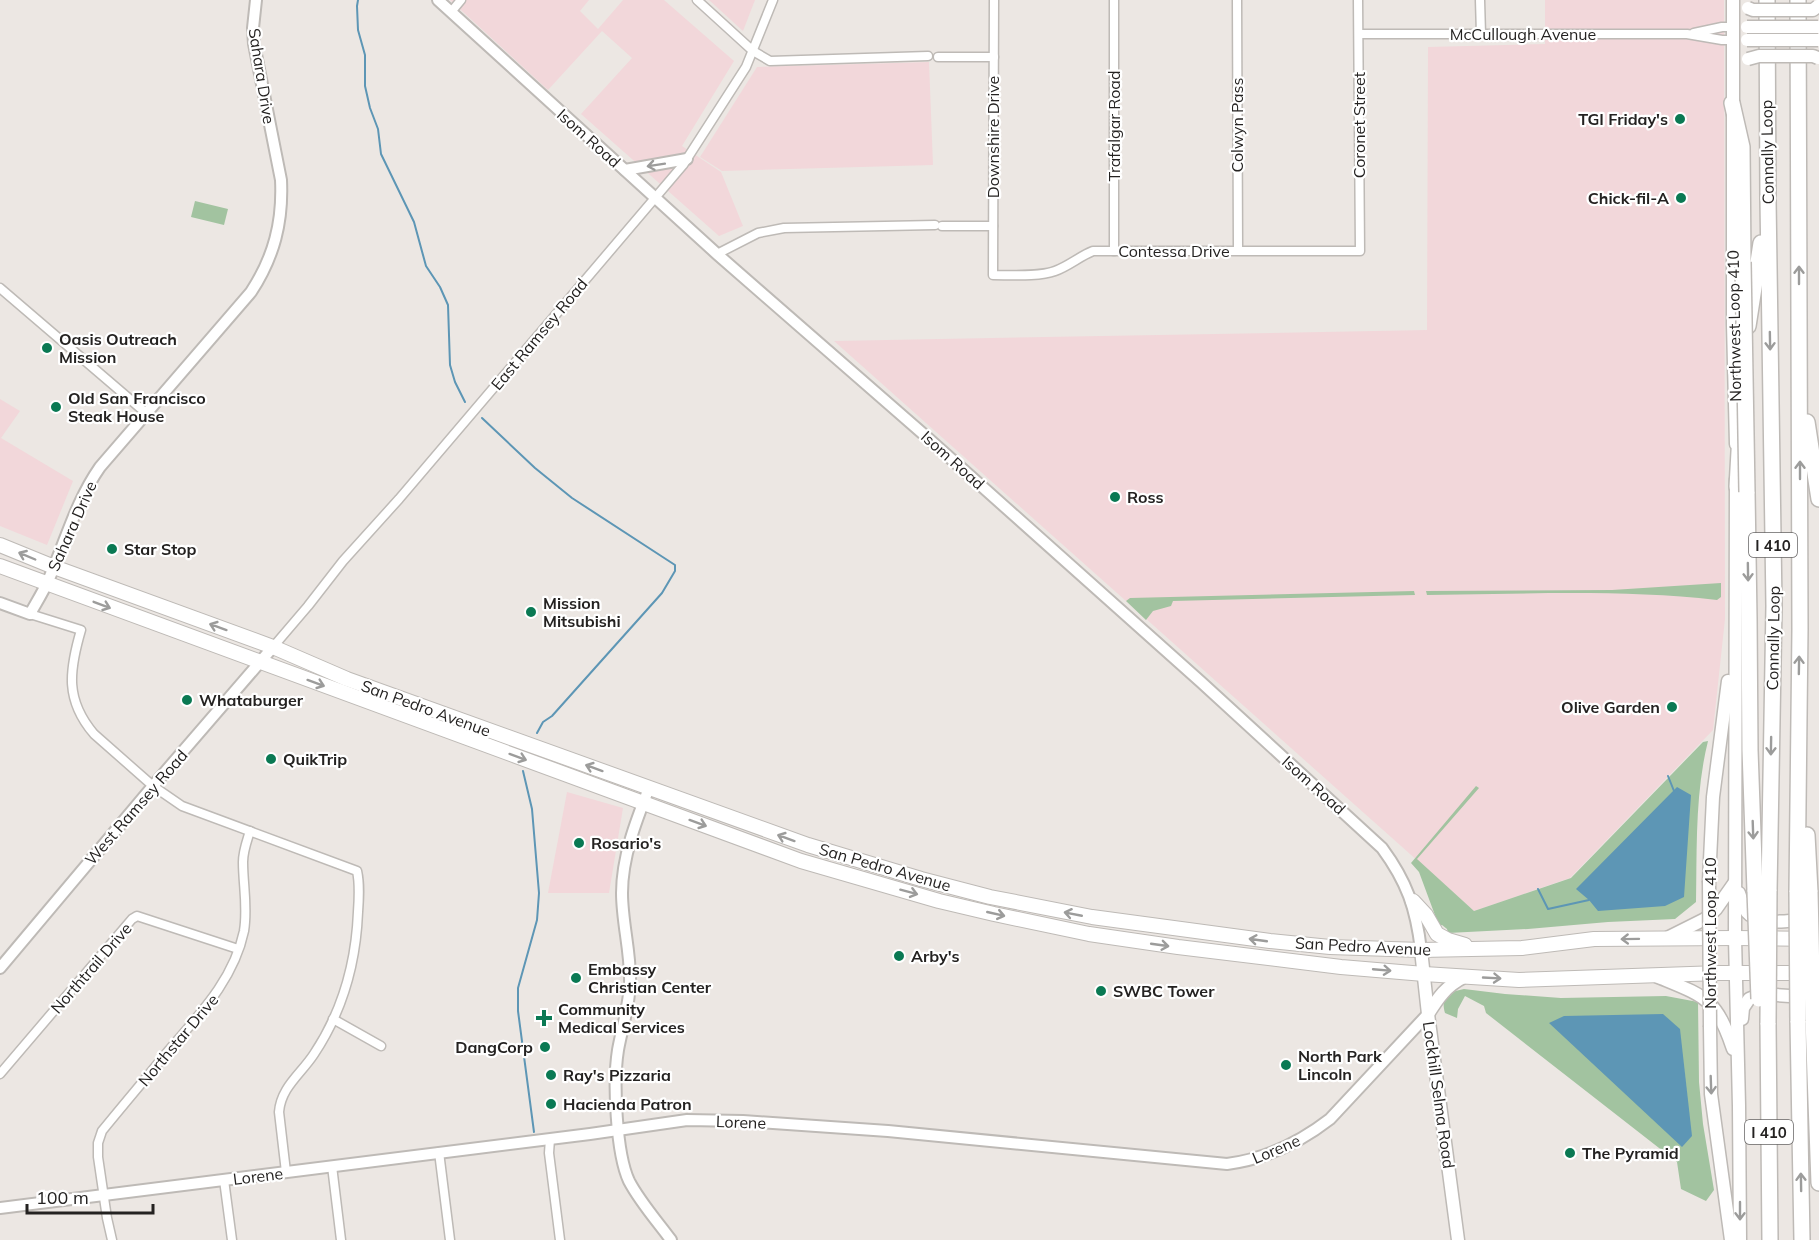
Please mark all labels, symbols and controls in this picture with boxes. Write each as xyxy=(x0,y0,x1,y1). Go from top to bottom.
street label: McCullough Avenue xyxy=(1450,24,1596,44)
street label: Sahara Drive xyxy=(245,27,279,125)
street label: Trafalgar Road xyxy=(1104,71,1124,181)
street label: Coronet Street xyxy=(1349,71,1369,178)
street label: Downshire Drive xyxy=(983,76,1003,198)
street label: Colwyn Pass xyxy=(1227,77,1247,172)
street label: Connally Loop xyxy=(1756,99,1778,205)
street label: Isom Road xyxy=(553,104,625,172)
place label: TGI Friday's xyxy=(1578,109,1668,129)
marker: TGI Friday's xyxy=(1673,112,1687,126)
one-way arrow xyxy=(647,159,667,170)
place label: Chick-fil-A xyxy=(1588,188,1669,208)
marker: Chick-fil-A xyxy=(1674,191,1688,205)
street label: Contessa Drive xyxy=(1118,241,1230,261)
street label: Northwest Loop 410 xyxy=(1723,250,1745,402)
one-way arrow xyxy=(1793,266,1805,286)
street label: East Ramsey Road xyxy=(486,274,592,394)
place label: Oasis Outreach Mission xyxy=(59,329,177,367)
one-way arrow xyxy=(1764,331,1776,351)
marker: Oasis Outreach Mission xyxy=(40,341,54,355)
place label: Old San Francisco Steak House xyxy=(68,388,206,426)
marker: Old San Francisco Steak House xyxy=(49,400,63,414)
street label: Isom Road xyxy=(917,426,989,494)
one-way arrow xyxy=(1794,461,1806,481)
street label: Sahara Drive xyxy=(43,478,101,574)
place label: Ross xyxy=(1127,487,1164,507)
marker: Ross xyxy=(1108,490,1122,504)
road number: I 410 xyxy=(1749,533,1797,557)
place label: Star Stop xyxy=(124,539,197,559)
marker: Star Stop xyxy=(105,542,119,556)
one-way arrow xyxy=(18,550,37,561)
one-way arrow xyxy=(1743,561,1754,581)
street label: Connally Loop xyxy=(1762,585,1784,691)
place label: Mission Mitsubishi xyxy=(543,593,621,631)
one-way arrow xyxy=(92,600,111,611)
marker: Mission Mitsubishi xyxy=(524,605,538,619)
one-way arrow xyxy=(210,620,228,631)
one-way arrow xyxy=(1794,656,1805,676)
street label: San Pedro Avenue xyxy=(359,675,493,741)
one-way arrow xyxy=(306,678,325,689)
place label: Whataburger xyxy=(199,690,304,710)
marker: Whataburger xyxy=(180,693,194,707)
place label: Olive Garden xyxy=(1561,697,1660,717)
marker: Olive Garden xyxy=(1665,700,1679,714)
one-way arrow xyxy=(1765,736,1777,755)
street label: West Ramsey Road xyxy=(80,745,192,869)
place label: QuikTrip xyxy=(283,749,347,769)
street label: Isom Road xyxy=(1278,751,1350,819)
marker: QuikTrip xyxy=(264,752,278,766)
one-way arrow xyxy=(508,753,527,764)
one-way arrow xyxy=(585,762,604,773)
one-way arrow xyxy=(688,819,707,830)
one-way arrow xyxy=(1747,819,1758,839)
one-way arrow xyxy=(777,831,796,842)
place label: Rosario's xyxy=(591,833,661,853)
marker: Rosario's xyxy=(572,836,586,850)
street label: San Pedro Avenue xyxy=(817,839,953,895)
street label: Northwest Loop 410 xyxy=(1700,857,1720,1009)
one-way arrow xyxy=(899,887,918,898)
one-way arrow xyxy=(1064,908,1084,919)
one-way arrow xyxy=(986,909,1005,920)
street label: Northtrail Drive xyxy=(46,919,136,1017)
street label: San Pedro Avenue xyxy=(1294,932,1432,960)
one-way arrow xyxy=(1621,933,1641,945)
one-way arrow xyxy=(1249,934,1268,945)
one-way arrow xyxy=(1149,939,1169,950)
place label: Arby's xyxy=(911,946,960,966)
marker: Arby's xyxy=(892,949,906,963)
place label: Embassy Christian Center xyxy=(588,959,712,997)
one-way arrow xyxy=(1372,965,1392,976)
marker: Embassy Christian Center xyxy=(569,971,583,985)
one-way arrow xyxy=(1482,973,1502,984)
place label: SWBC Tower xyxy=(1113,981,1215,1001)
marker: SWBC Tower xyxy=(1094,984,1108,998)
street label: Northstar Drive xyxy=(134,990,222,1090)
place label: Community Medical Services xyxy=(558,999,685,1037)
marker: Community Medical Services xyxy=(535,1009,553,1027)
street label: Lockhill Selma Road xyxy=(1419,1020,1459,1170)
place label: DangCorp xyxy=(455,1037,533,1057)
marker: DangCorp xyxy=(538,1040,552,1054)
place label: North Park Lincoln xyxy=(1298,1046,1383,1084)
marker: North Park Lincoln xyxy=(1279,1058,1293,1072)
place label: Ray's Pizzaria xyxy=(563,1065,671,1085)
marker: Ray's Pizzaria xyxy=(544,1068,558,1082)
one-way arrow xyxy=(1706,1075,1717,1095)
place label: Hacienda Patron xyxy=(563,1094,692,1114)
marker: Hacienda Patron xyxy=(544,1097,558,1111)
street label: Lorene xyxy=(716,1111,766,1133)
road number: I 410 xyxy=(1745,1120,1793,1144)
street label: Lorene xyxy=(1249,1130,1303,1168)
place label: The Pyramid xyxy=(1582,1143,1679,1163)
marker: The Pyramid xyxy=(1563,1146,1577,1160)
street label: Lorene xyxy=(232,1163,284,1189)
one-way arrow xyxy=(1795,1172,1807,1192)
scale bar xyxy=(27,1177,153,1215)
text: 100 m xyxy=(36,1186,89,1209)
one-way arrow xyxy=(1734,1200,1746,1220)

